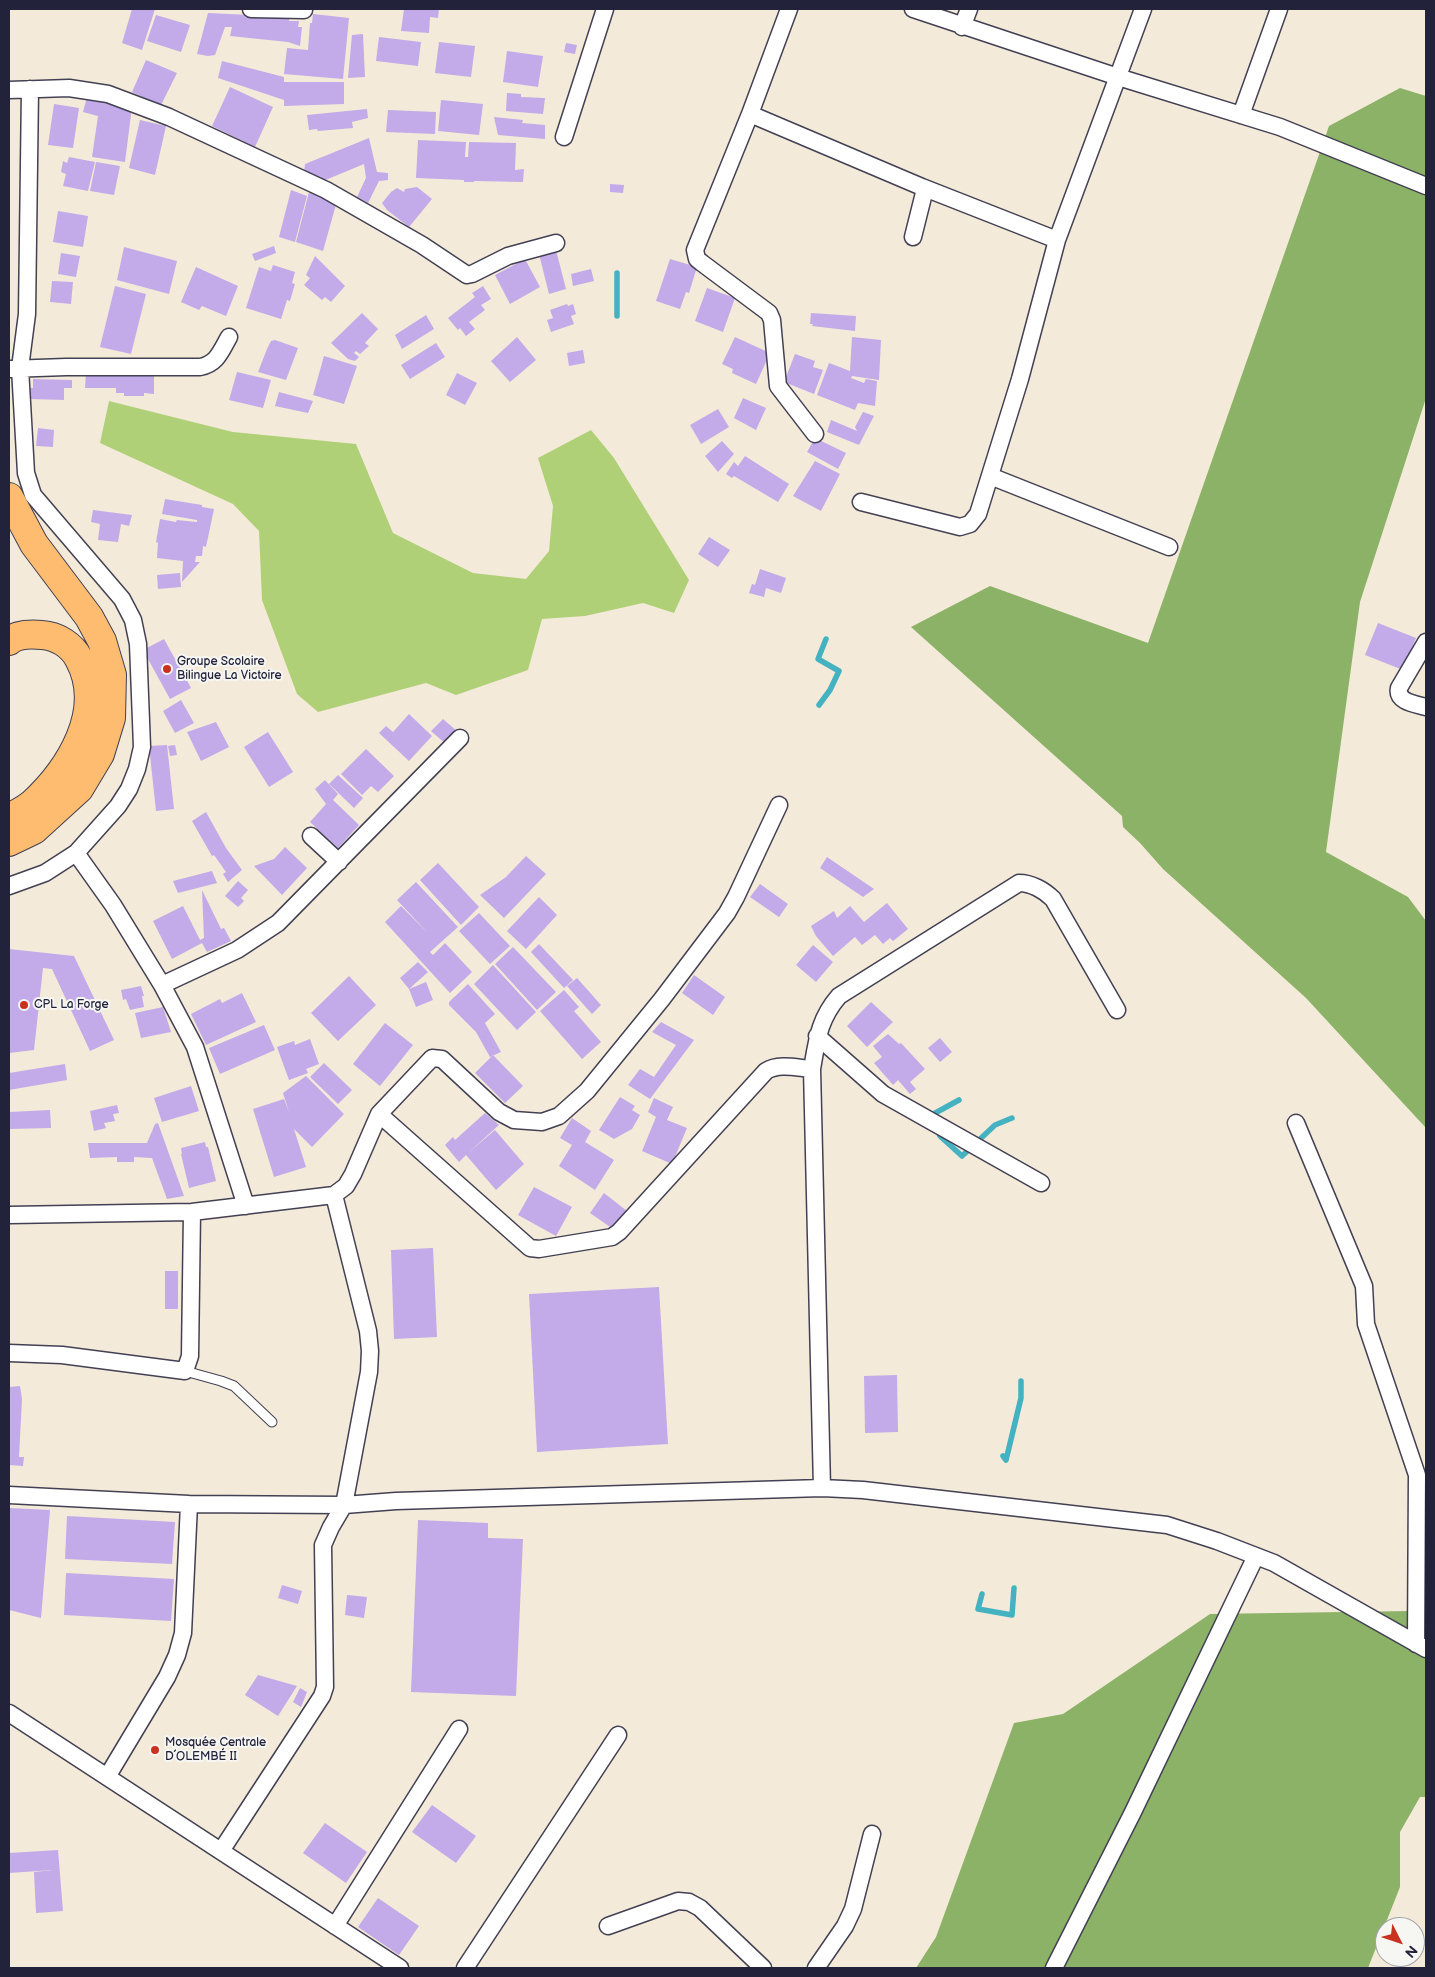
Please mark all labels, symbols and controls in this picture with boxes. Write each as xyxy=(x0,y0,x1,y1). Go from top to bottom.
place label: Groupe Scolaire Bilingue La Victoire xyxy=(177,655,282,683)
marker: Groupe Scolaire Bilingue La Victoire xyxy=(161,663,173,675)
place label: CPL La Forge xyxy=(34,998,109,1012)
marker: CPL La Forge xyxy=(18,999,30,1011)
place label: Mosquée Centrale D´OLEMBÉ II xyxy=(165,1736,266,1764)
marker: Mosquée Centrale D´OLEMBÉ II xyxy=(149,1744,161,1756)
north arrow xyxy=(1375,1917,1425,1967)
text: N xyxy=(1401,1942,1421,1961)

